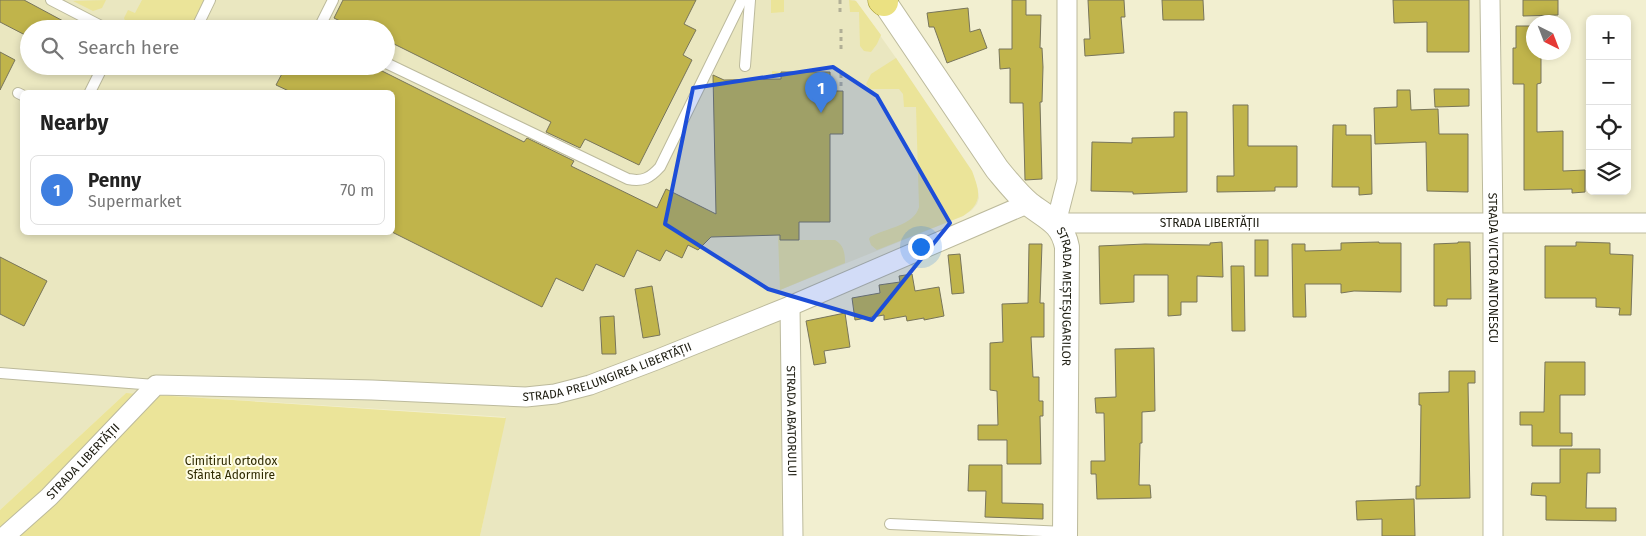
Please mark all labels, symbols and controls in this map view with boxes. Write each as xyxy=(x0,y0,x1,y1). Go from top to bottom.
north arrow xyxy=(1526,15,1571,60)
map controls xyxy=(1586,15,1631,195)
button: + xyxy=(1586,15,1631,60)
search box xyxy=(20,20,395,75)
icon: search xyxy=(38,34,66,62)
text: Search here xyxy=(78,36,179,59)
button: − xyxy=(1586,60,1631,105)
pin: 1 xyxy=(805,72,837,113)
button: locate xyxy=(1586,105,1631,150)
text: Nearby xyxy=(40,110,108,136)
button: layers xyxy=(1586,150,1631,195)
text: Penny xyxy=(88,169,141,192)
text: 1 xyxy=(53,181,61,200)
text: 70 m xyxy=(340,181,374,200)
text: Supermarket xyxy=(88,192,182,211)
street label: STRADA VICTOR ANTONESCU xyxy=(1486,193,1500,343)
street label: STRADA LIBERTĂȚII xyxy=(1160,215,1260,231)
street label: STRADA MEȘTEȘUGARILOR xyxy=(1053,224,1074,366)
your location xyxy=(908,234,934,260)
street label: STRADA PRELUNGIREA LIBERTĂȚII xyxy=(522,339,694,404)
street label: STRADA ABATORULUI xyxy=(784,365,799,477)
street label: STRADA LIBERTĂȚII xyxy=(43,420,123,502)
park label: Cimitirul ortodox Sfânta Adormire xyxy=(185,454,277,482)

